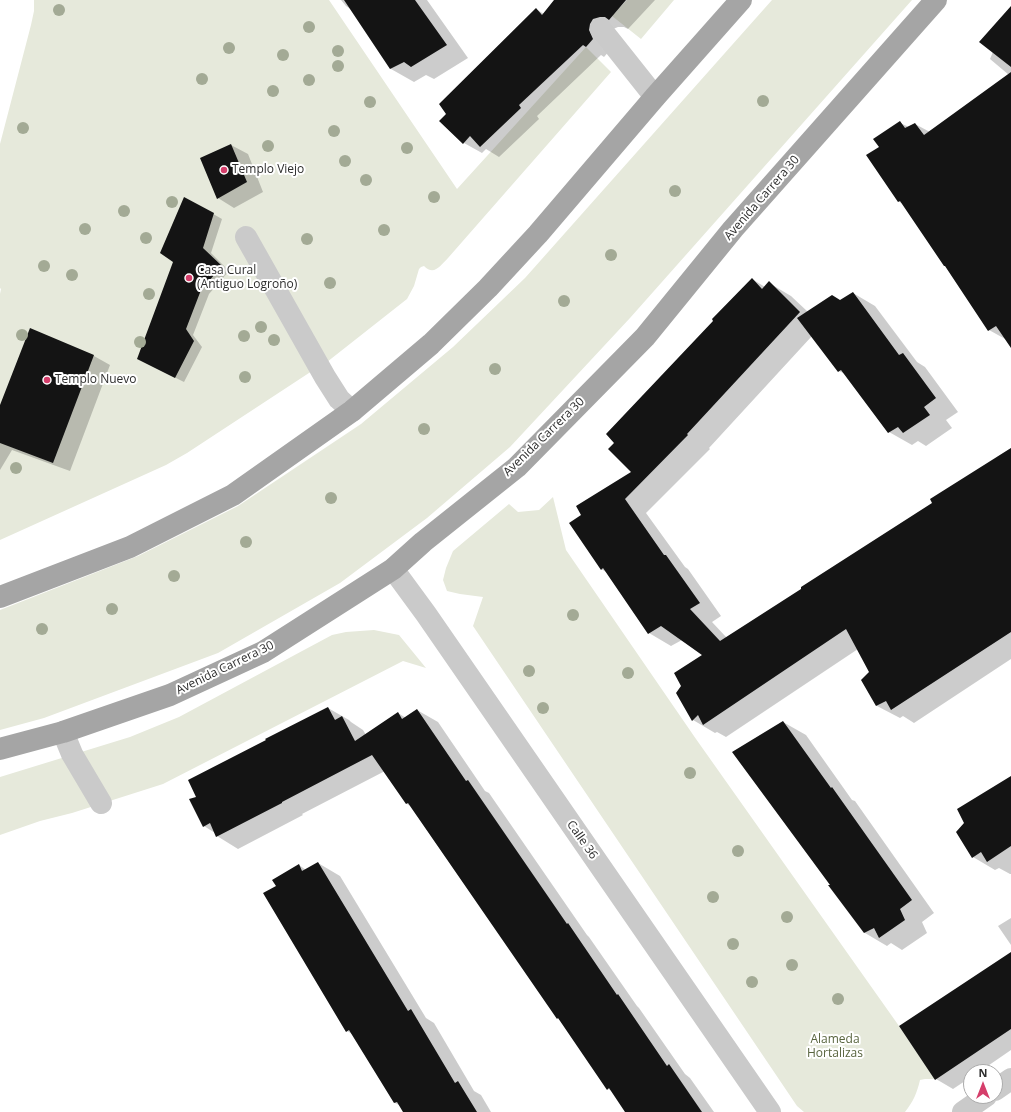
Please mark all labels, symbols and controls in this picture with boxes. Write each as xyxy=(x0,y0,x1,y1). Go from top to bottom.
street label: Avenida Carrera 30 xyxy=(721,153,803,243)
place label: Templo Viejo xyxy=(232,163,304,177)
marker: Templo Viejo xyxy=(219,165,229,175)
place label: Casa Cural (Antiguo Logroño) xyxy=(197,264,297,292)
marker: Casa Cural (Antiguo Logroño) xyxy=(184,273,194,283)
place label: Templo Nuevo xyxy=(55,373,137,387)
marker: Templo Nuevo xyxy=(42,375,52,385)
street label: Avenida Carrera 30 xyxy=(501,395,587,479)
street label: Avenida Carrera 30 xyxy=(174,638,276,698)
street label: Calle 36 xyxy=(564,818,600,862)
park label: Alameda Hortalizas xyxy=(807,1033,863,1061)
north arrow xyxy=(963,1064,1003,1104)
text: N xyxy=(979,1065,987,1080)

